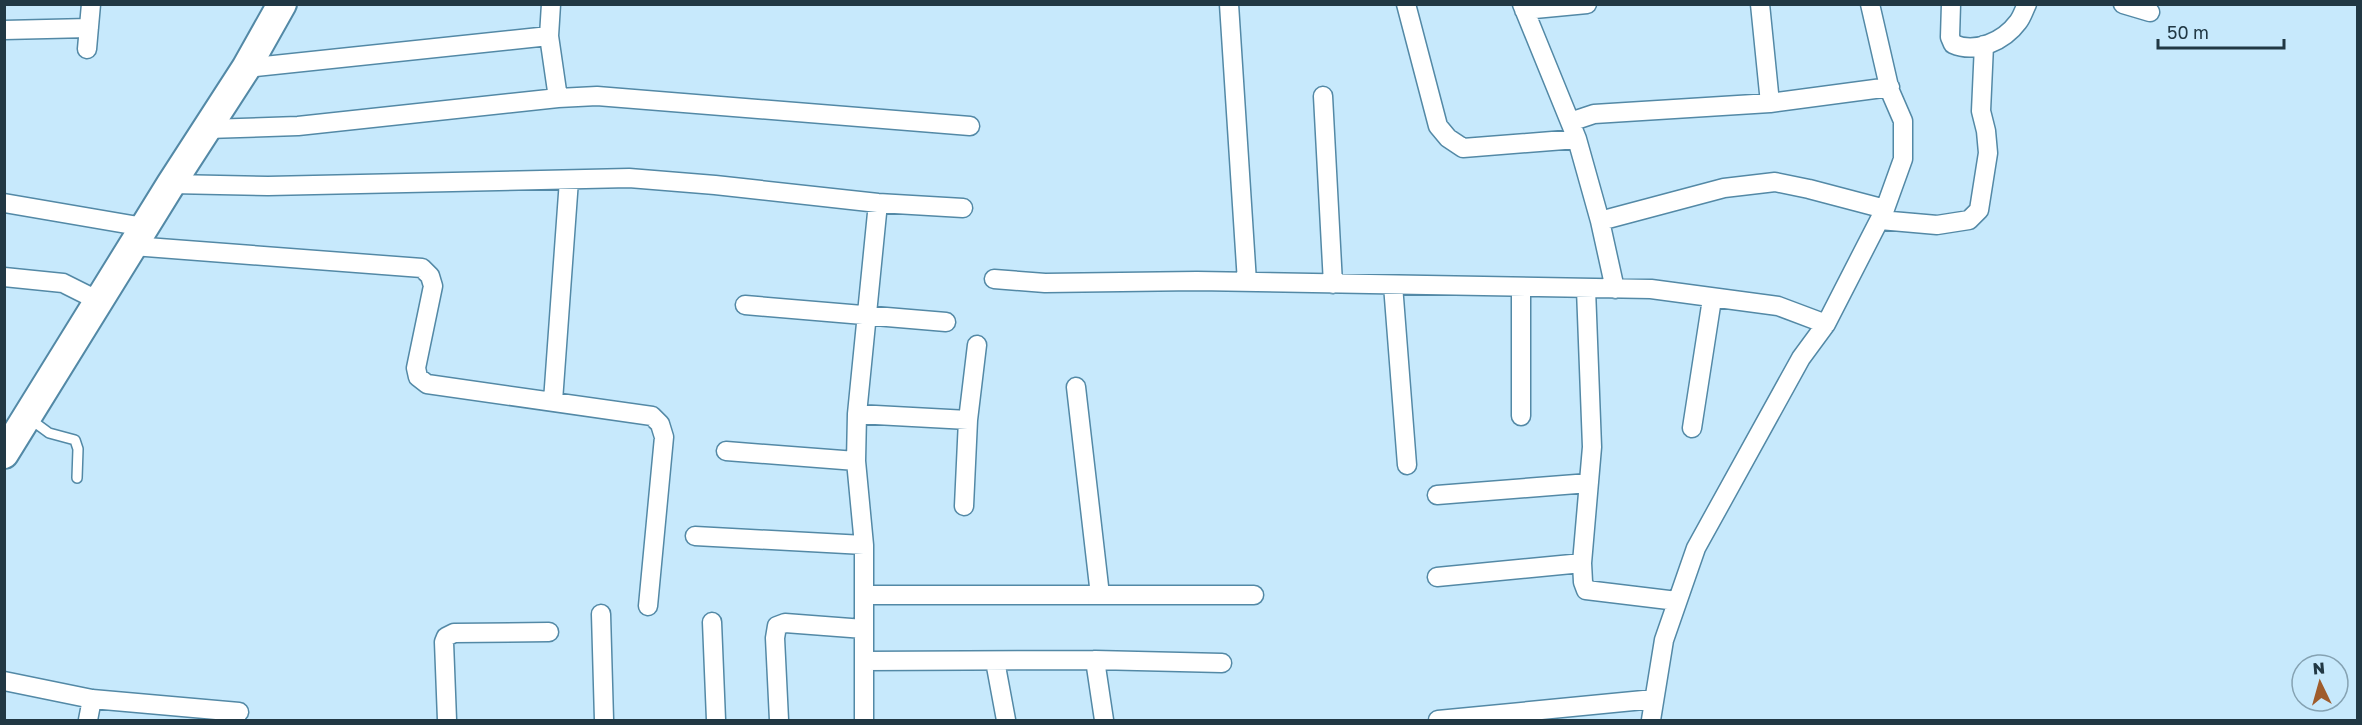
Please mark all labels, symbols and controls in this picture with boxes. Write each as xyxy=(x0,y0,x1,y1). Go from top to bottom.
scale bar xyxy=(2158,12,2284,50)
text: 50 m xyxy=(2167,21,2209,43)
north arrow xyxy=(2290,653,2350,713)
text: N xyxy=(2312,658,2326,679)

